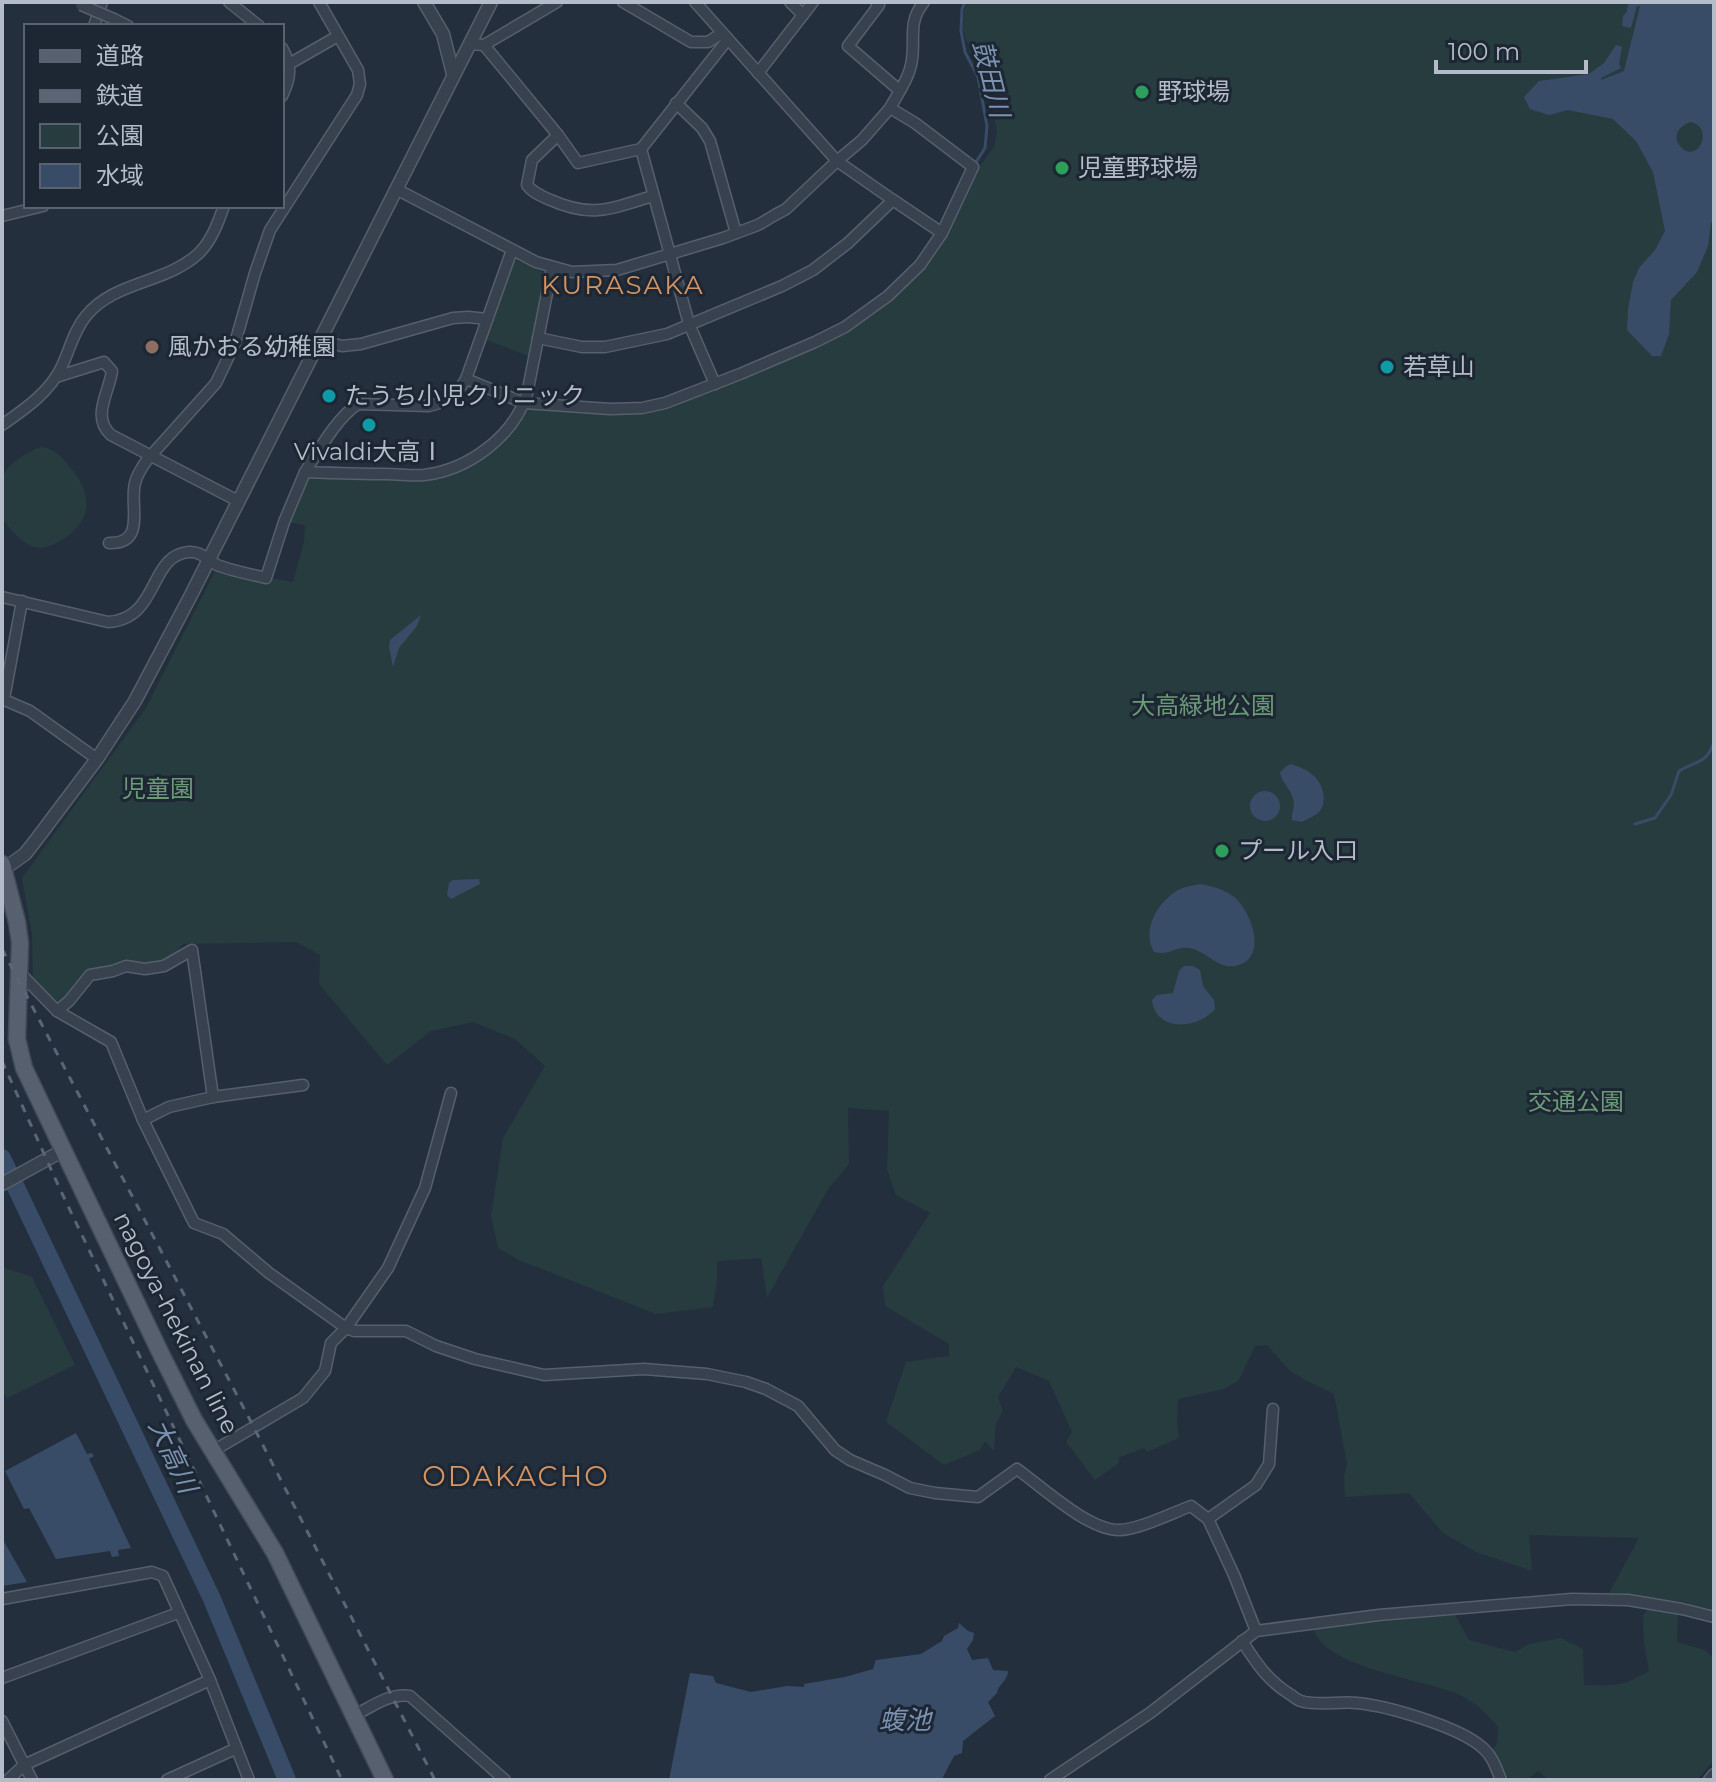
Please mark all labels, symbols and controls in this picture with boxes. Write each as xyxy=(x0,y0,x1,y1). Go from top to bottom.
legend xyxy=(24,24,284,208)
scale bar xyxy=(1436,24,1586,74)
water label: 鼓田川 xyxy=(966,37,1017,124)
text: 100 m xyxy=(1448,37,1520,66)
text: 道路 xyxy=(96,41,144,70)
place label: 野球場 xyxy=(1158,77,1230,106)
text: 鉄道 xyxy=(96,81,144,110)
marker: 野球場 xyxy=(1133,83,1151,101)
text: 公園 xyxy=(96,121,144,150)
place label: 児童野球場 xyxy=(1078,153,1198,182)
marker: 児童野球場 xyxy=(1053,159,1071,177)
text: 水域 xyxy=(96,161,144,190)
district label: KURASAKA xyxy=(541,269,705,301)
place label: 風かおる幼稚園 xyxy=(168,332,336,361)
marker: 風かおる幼稚園 xyxy=(143,338,161,356)
place label: 若草山 xyxy=(1403,352,1475,381)
marker: 若草山 xyxy=(1378,358,1396,376)
place label: たうち小児クリニック xyxy=(345,381,585,410)
marker: たうち小児クリニック xyxy=(320,387,338,405)
marker: Vivaldi大高Ⅰ xyxy=(360,416,378,434)
place label: Vivaldi大高Ⅰ xyxy=(294,437,444,466)
park label: 大高緑地公園 xyxy=(1131,691,1275,720)
park label: 児童園 xyxy=(122,774,194,803)
place label: プール入口 xyxy=(1238,836,1358,865)
marker: プール入口 xyxy=(1213,842,1231,860)
park label: 交通公園 xyxy=(1528,1087,1624,1116)
street label: nagoya-hekinan line xyxy=(108,1207,245,1439)
water label: 大高川 xyxy=(142,1414,205,1501)
district label: ODAKACHO xyxy=(422,1459,610,1493)
water label: 蝮池 xyxy=(879,1704,934,1736)

